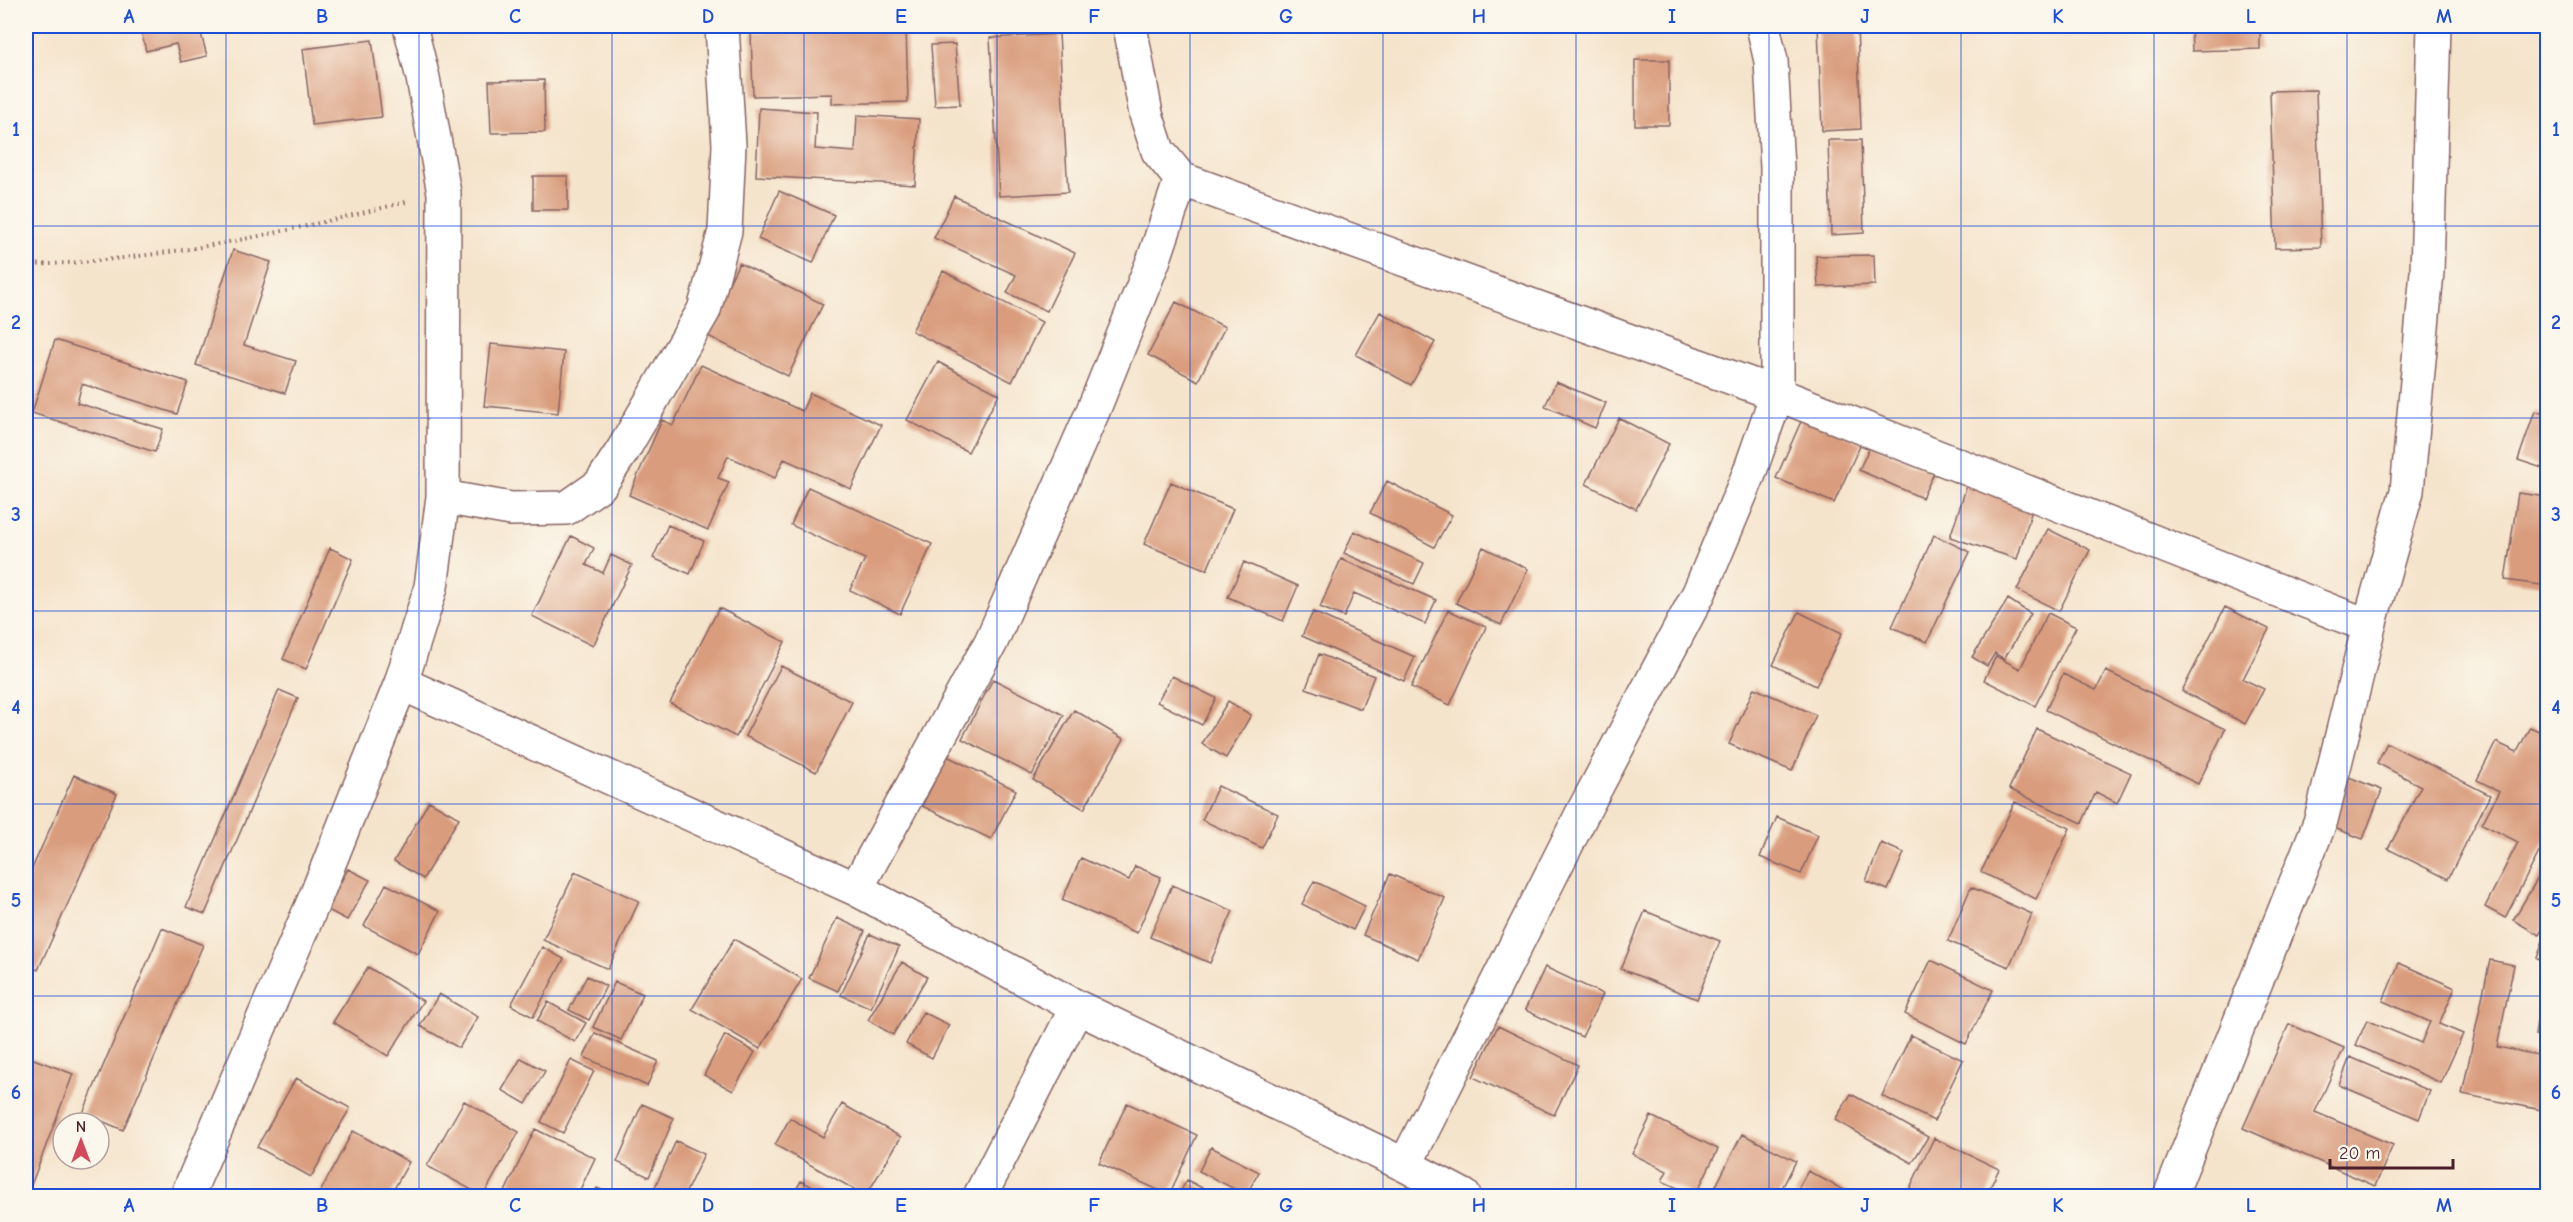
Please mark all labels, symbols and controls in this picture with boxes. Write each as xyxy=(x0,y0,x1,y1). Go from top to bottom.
text: A xyxy=(123,5,135,28)
text: B xyxy=(316,5,328,28)
text: C xyxy=(509,5,521,28)
text: D xyxy=(702,5,714,28)
text: E xyxy=(895,5,907,28)
text: F xyxy=(1088,5,1100,28)
text: G xyxy=(1279,5,1293,28)
text: H xyxy=(1472,5,1486,28)
text: I xyxy=(1668,5,1676,28)
text: J xyxy=(1860,5,1870,28)
text: K xyxy=(2052,5,2064,28)
text: L xyxy=(2246,5,2256,28)
text: M xyxy=(2436,5,2452,28)
text: 1 xyxy=(12,118,20,141)
text: 1 xyxy=(2552,118,2560,141)
text: 2 xyxy=(11,311,21,334)
text: 2 xyxy=(2551,311,2561,334)
text: 3 xyxy=(11,503,21,526)
text: 3 xyxy=(2551,503,2561,526)
text: 4 xyxy=(11,696,21,719)
text: 4 xyxy=(2551,696,2561,719)
text: 5 xyxy=(11,889,21,912)
text: 5 xyxy=(2551,889,2561,912)
text: 6 xyxy=(11,1081,21,1104)
text: 6 xyxy=(2551,1081,2561,1104)
north arrow xyxy=(51,1111,111,1171)
text: N xyxy=(76,1118,86,1136)
scale bar xyxy=(2330,1132,2453,1170)
text: 20 m xyxy=(2339,1143,2380,1164)
text: A xyxy=(123,1194,135,1217)
text: B xyxy=(316,1194,328,1217)
text: C xyxy=(509,1194,521,1217)
text: D xyxy=(702,1194,714,1217)
text: E xyxy=(895,1194,907,1217)
text: F xyxy=(1088,1194,1100,1217)
text: G xyxy=(1279,1194,1293,1217)
text: H xyxy=(1472,1194,1486,1217)
text: I xyxy=(1668,1194,1676,1217)
text: J xyxy=(1860,1194,1870,1217)
text: K xyxy=(2052,1194,2064,1217)
text: L xyxy=(2246,1194,2256,1217)
text: M xyxy=(2436,1194,2452,1217)

